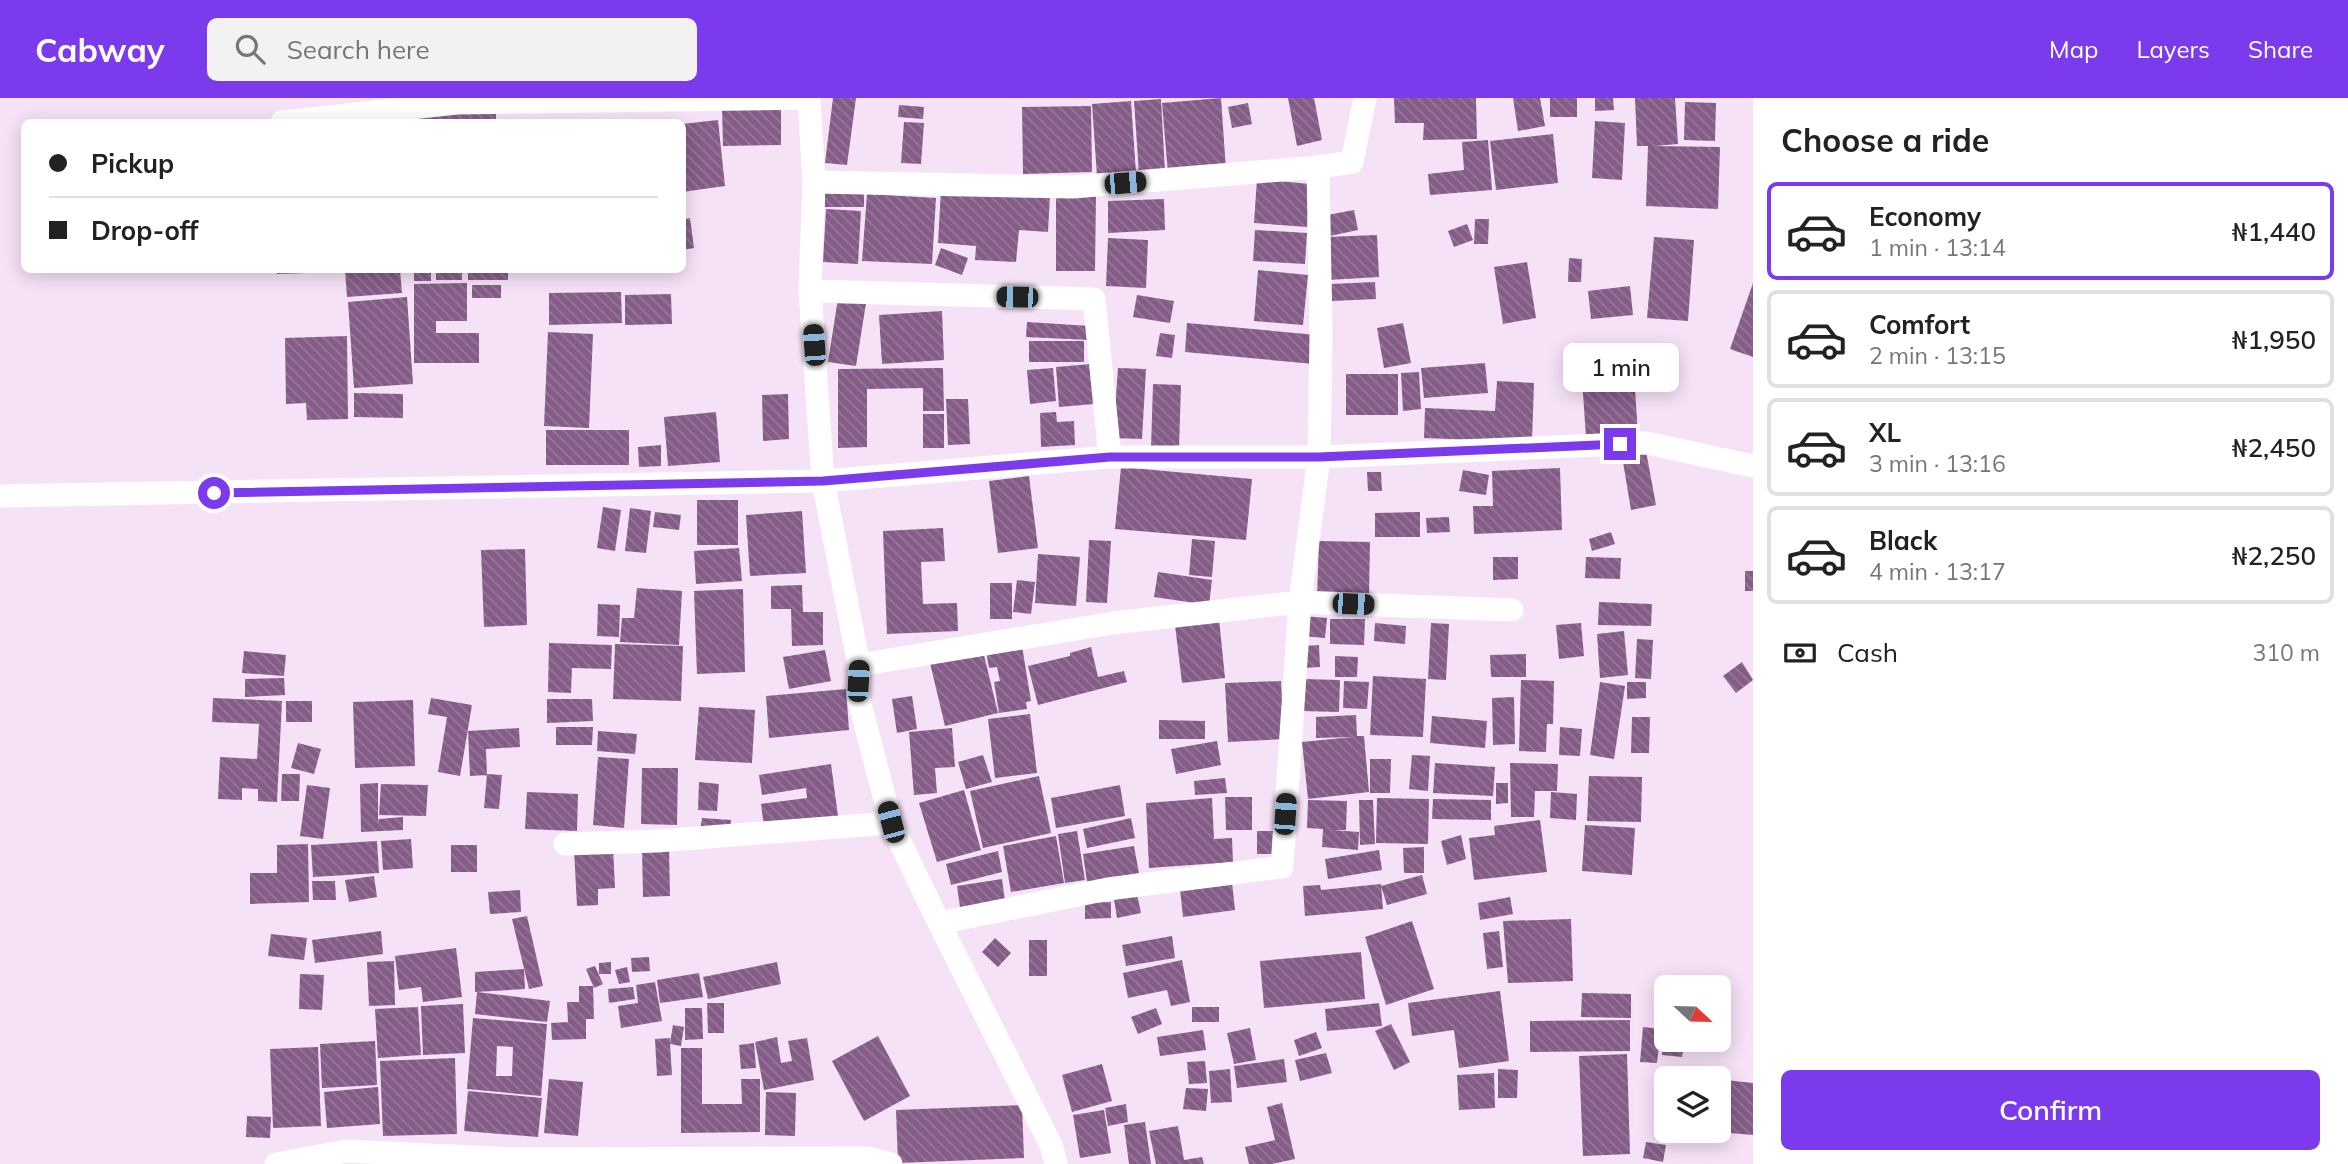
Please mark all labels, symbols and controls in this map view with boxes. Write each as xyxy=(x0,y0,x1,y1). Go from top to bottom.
search box xyxy=(207,18,697,81)
text: Cabway xyxy=(35,29,165,70)
icon: search xyxy=(231,30,269,68)
text: Search here xyxy=(287,33,430,66)
text: Map xyxy=(2049,34,2098,64)
text: Layers xyxy=(2136,34,2210,64)
text: Share xyxy=(2248,34,2313,64)
text: Choose a ride xyxy=(1781,120,1989,160)
text: Pickup xyxy=(91,147,174,180)
car xyxy=(1104,171,1147,195)
icon: car xyxy=(1785,200,1848,263)
text: Economy xyxy=(1869,200,1981,233)
text: Drop-off xyxy=(91,214,198,247)
text: ₦1,440 xyxy=(2232,215,2316,248)
text: 1 min · 13:14 xyxy=(1869,233,2006,262)
car xyxy=(996,286,1039,308)
icon: car xyxy=(1785,308,1848,371)
text: Comfort xyxy=(1869,308,1970,341)
car xyxy=(803,323,826,367)
text: ₦1,950 xyxy=(2232,323,2316,356)
text: 2 min · 13:15 xyxy=(1869,341,2006,370)
callout: 1 min xyxy=(1562,342,1678,392)
text: 1 min xyxy=(1591,353,1651,382)
icon: car xyxy=(1785,416,1848,479)
text: XL xyxy=(1869,416,1901,449)
route end xyxy=(1604,428,1636,460)
text: ₦2,450 xyxy=(2232,431,2316,464)
text: 3 min · 13:16 xyxy=(1869,449,2006,478)
route start xyxy=(198,477,230,509)
icon: car xyxy=(1785,524,1848,587)
text: Black xyxy=(1869,524,1937,557)
text: ₦2,250 xyxy=(2232,539,2316,572)
text: 4 min · 13:17 xyxy=(1869,557,2006,586)
car xyxy=(1332,593,1375,615)
icon: cash xyxy=(1781,634,1819,672)
text: Cash xyxy=(1837,636,1898,669)
text: 310 m xyxy=(2252,638,2320,667)
car xyxy=(847,659,870,703)
car xyxy=(1274,792,1297,836)
car xyxy=(876,799,907,845)
north arrow xyxy=(1654,975,1731,1052)
map controls xyxy=(1654,975,1731,1143)
button: layers xyxy=(1654,1066,1731,1143)
button: Confirm xyxy=(1781,1070,2320,1150)

